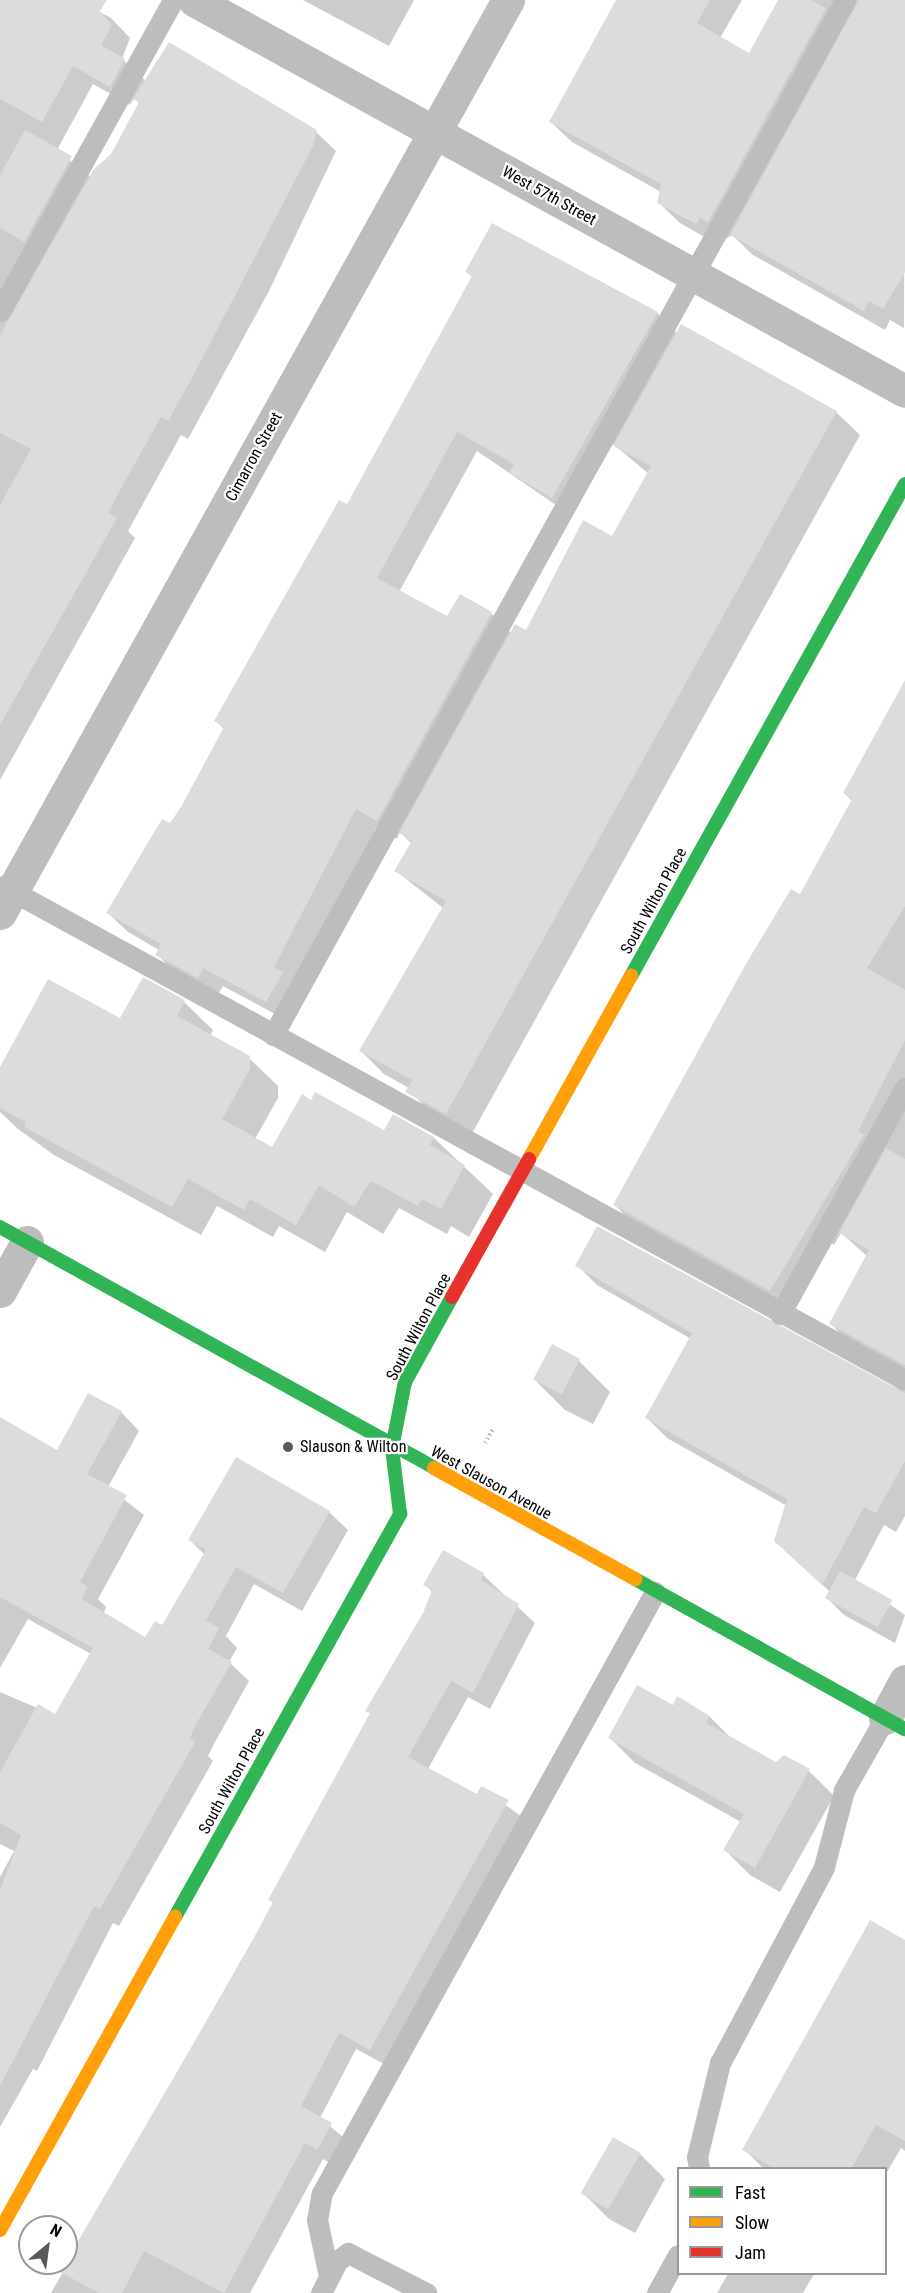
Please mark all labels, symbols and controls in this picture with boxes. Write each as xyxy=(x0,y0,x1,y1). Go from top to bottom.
street label: West 57th Street xyxy=(499,162,599,230)
street label: Cimarron Street xyxy=(222,409,286,505)
street label: South Wilton Place xyxy=(617,844,691,958)
street label: South Wilton Place xyxy=(383,1270,455,1384)
place label: Slauson & Wilton xyxy=(300,1437,406,1457)
marker: Slauson & Wilton xyxy=(281,1440,295,1454)
street label: West Slauson Avenue xyxy=(427,1442,555,1524)
street label: South Wilton Place xyxy=(195,1724,269,1838)
legend xyxy=(677,2167,887,2275)
text: Fast xyxy=(735,2182,766,2203)
text: Slow xyxy=(735,2212,769,2233)
north arrow xyxy=(18,2215,78,2275)
text: N xyxy=(47,2220,65,2241)
text: Jam xyxy=(735,2242,766,2263)

